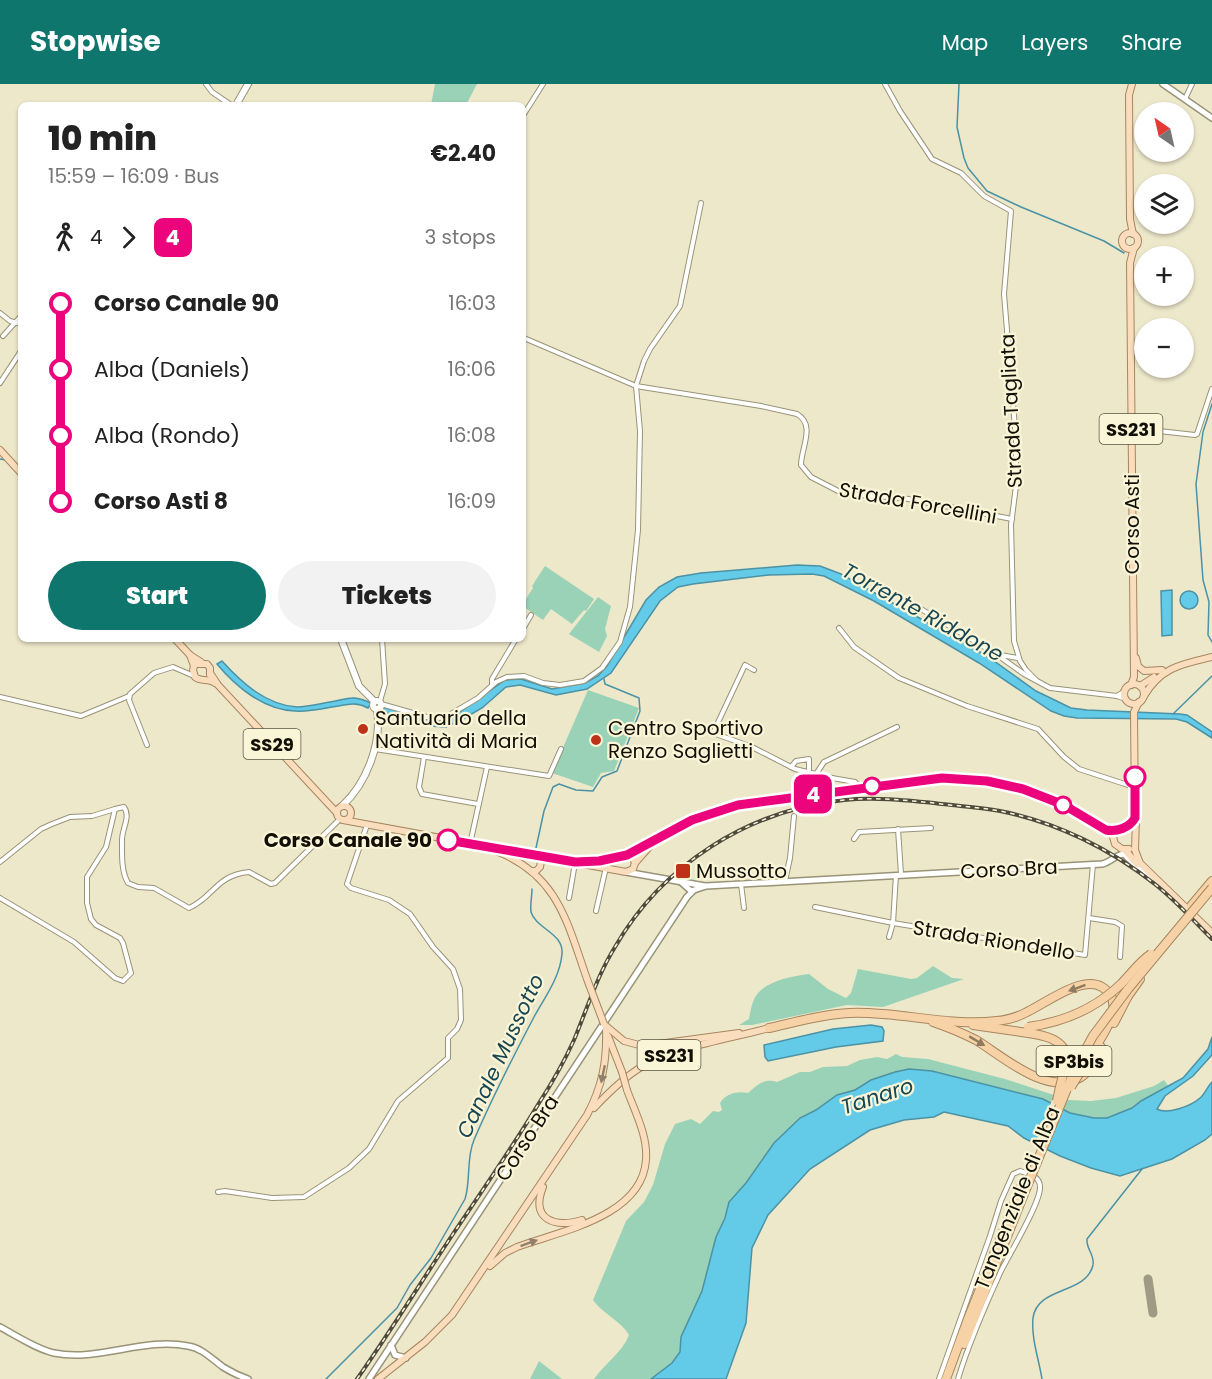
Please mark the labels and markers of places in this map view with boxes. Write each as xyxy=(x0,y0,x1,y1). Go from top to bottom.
place label: Santuario della Natività di Maria xyxy=(375,704,537,755)
place label: Centro Sportivo Renzo Saglietti xyxy=(608,714,763,765)
marker: Santuario della Natività di Maria xyxy=(356,722,370,736)
marker: Centro Sportivo Renzo Saglietti xyxy=(589,733,603,747)
unlabelled marker xyxy=(1124,766,1146,788)
unlabelled marker xyxy=(863,777,881,795)
unlabelled marker xyxy=(1054,796,1072,814)
place label: Corso Canale 90 xyxy=(264,826,432,854)
marker: Corso Canale 90 xyxy=(437,829,459,851)
place label: Mussotto xyxy=(696,857,787,885)
marker: Mussotto xyxy=(674,862,692,880)

